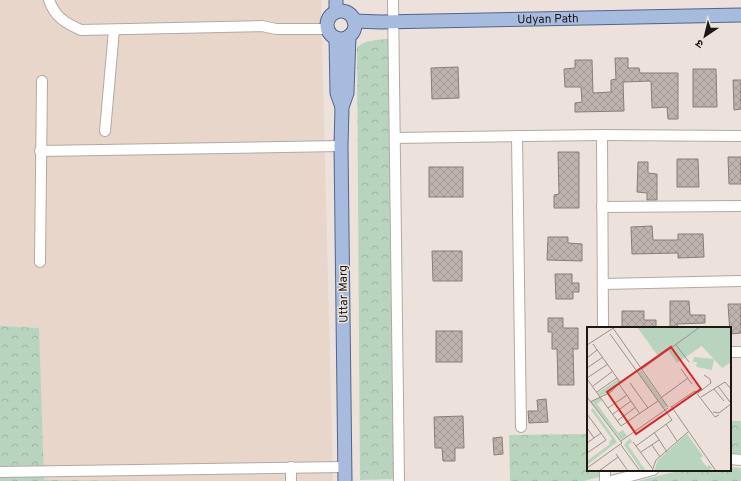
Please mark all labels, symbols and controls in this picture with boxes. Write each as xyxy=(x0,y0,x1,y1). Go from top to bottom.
street label: Udyan Path xyxy=(517,11,579,28)
north arrow xyxy=(685,16,725,56)
text: उ xyxy=(693,35,706,51)
street label: Uttar Marg xyxy=(335,265,353,323)
inset map xyxy=(587,327,731,471)

